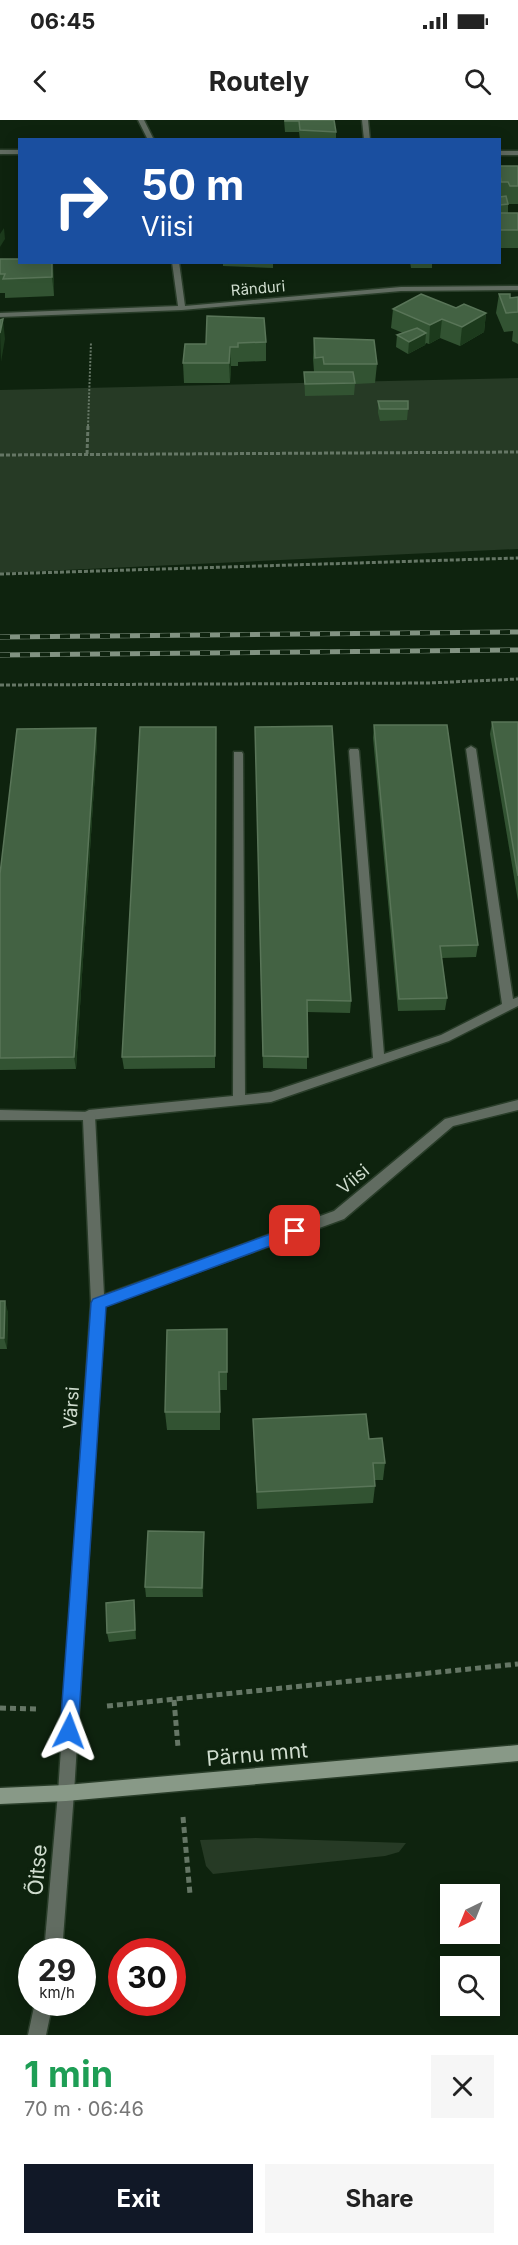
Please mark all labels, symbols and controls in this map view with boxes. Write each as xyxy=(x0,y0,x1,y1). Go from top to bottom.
text: 06:45 xyxy=(30,8,95,34)
icon: back xyxy=(24,65,57,98)
text: Routely xyxy=(209,65,309,98)
icon: search xyxy=(461,65,494,98)
text: 50 m xyxy=(141,159,244,210)
icon: right xyxy=(42,162,120,240)
text: Viisi xyxy=(141,210,194,243)
street label: Ränduri xyxy=(230,276,286,300)
street label: Viisi xyxy=(333,1160,373,1198)
pin xyxy=(269,1205,320,1256)
icon: arrive xyxy=(278,1214,311,1247)
street label: Värsi xyxy=(59,1386,83,1430)
position arrow xyxy=(37,1699,101,1763)
street label: Pärnu mnt xyxy=(205,1737,309,1771)
street label: Õitse xyxy=(22,1843,52,1897)
north arrow xyxy=(440,1884,500,1944)
map controls xyxy=(440,1884,500,2016)
speed limit sign: 30 xyxy=(108,1938,186,2016)
text: 29 xyxy=(38,1952,76,1988)
button: search xyxy=(440,1956,500,2016)
text: km/h xyxy=(39,1983,75,2002)
text: 1 min xyxy=(24,2052,113,2096)
button: close xyxy=(431,2055,494,2118)
text: 70 m · 06:46 xyxy=(24,2097,144,2121)
button: Exit xyxy=(24,2164,253,2233)
button: Share xyxy=(265,2164,494,2233)

